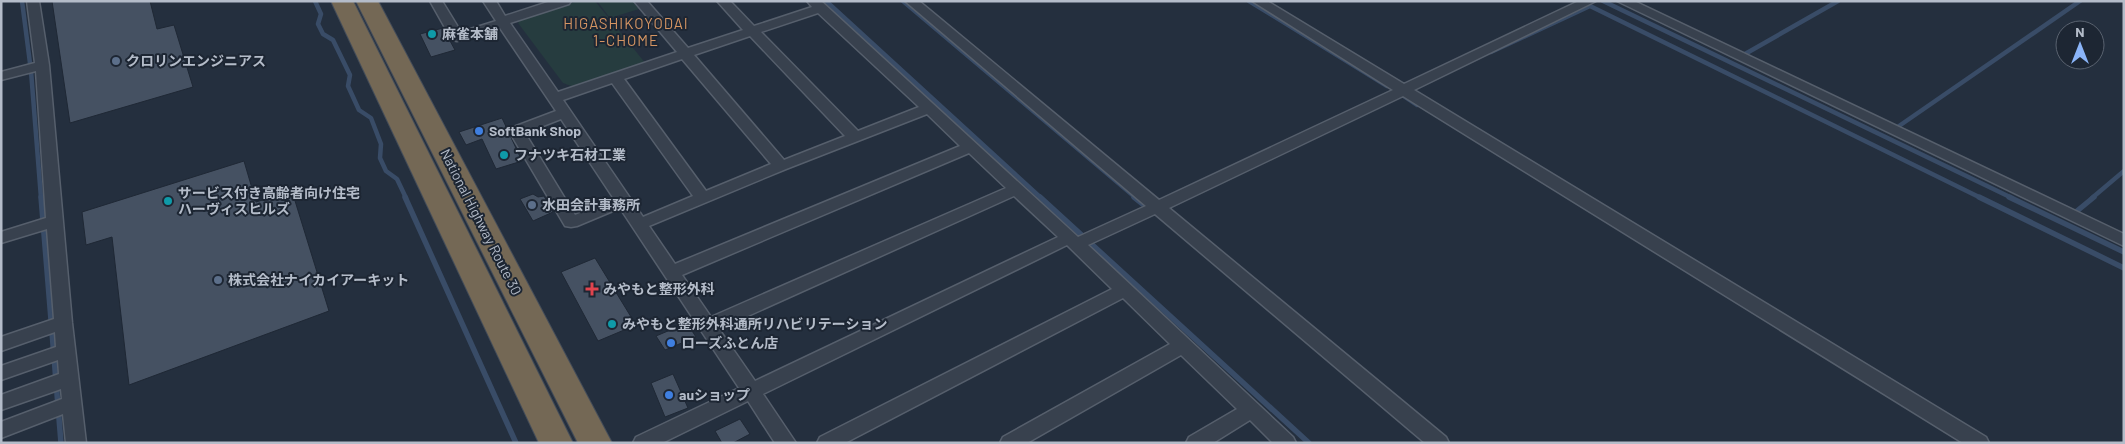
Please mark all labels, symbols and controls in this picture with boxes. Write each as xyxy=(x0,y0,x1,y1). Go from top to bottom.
district label: HIGASHIKOYODAI 1-CHOME xyxy=(563,14,689,49)
north arrow xyxy=(2055,20,2105,70)
text: N xyxy=(2075,23,2085,40)
place label: 麻雀本舗 xyxy=(442,25,498,42)
marker: 麻雀本舗 xyxy=(426,28,438,40)
place label: クロリンエンジニアス xyxy=(126,52,266,69)
marker: クロリンエンジニアス xyxy=(110,55,122,67)
place label: SoftBank Shop xyxy=(489,122,581,139)
marker: SoftBank Shop xyxy=(473,125,485,137)
street label: National Highway Route 30 xyxy=(437,146,526,298)
place label: フナツキ石材工業 xyxy=(514,146,626,163)
marker: フナツキ石材工業 xyxy=(498,149,510,161)
place label: サービス付き高齢者向け住宅 ハーヴィスヒルズ xyxy=(178,184,360,217)
marker: サービス付き高齢者向け住宅 ハーヴィスヒルズ xyxy=(162,195,174,207)
place label: 水田会計事務所 xyxy=(542,196,640,213)
marker: 水田会計事務所 xyxy=(526,199,538,211)
place label: 株式会社ナイカイアーキット xyxy=(228,271,409,288)
marker: 株式会社ナイカイアーキット xyxy=(212,274,224,286)
place label: みやもと整形外科 xyxy=(603,280,715,297)
marker: みやもと整形外科 xyxy=(585,282,599,296)
place label: みやもと整形外科通所リハビリテーション xyxy=(622,315,887,332)
marker: みやもと整形外科通所リハビリテーション xyxy=(606,318,618,330)
place label: ローズふとん店 xyxy=(681,334,778,351)
marker: ローズふとん店 xyxy=(665,337,677,349)
place label: auショップ xyxy=(679,386,750,403)
marker: auショップ xyxy=(663,389,675,401)

